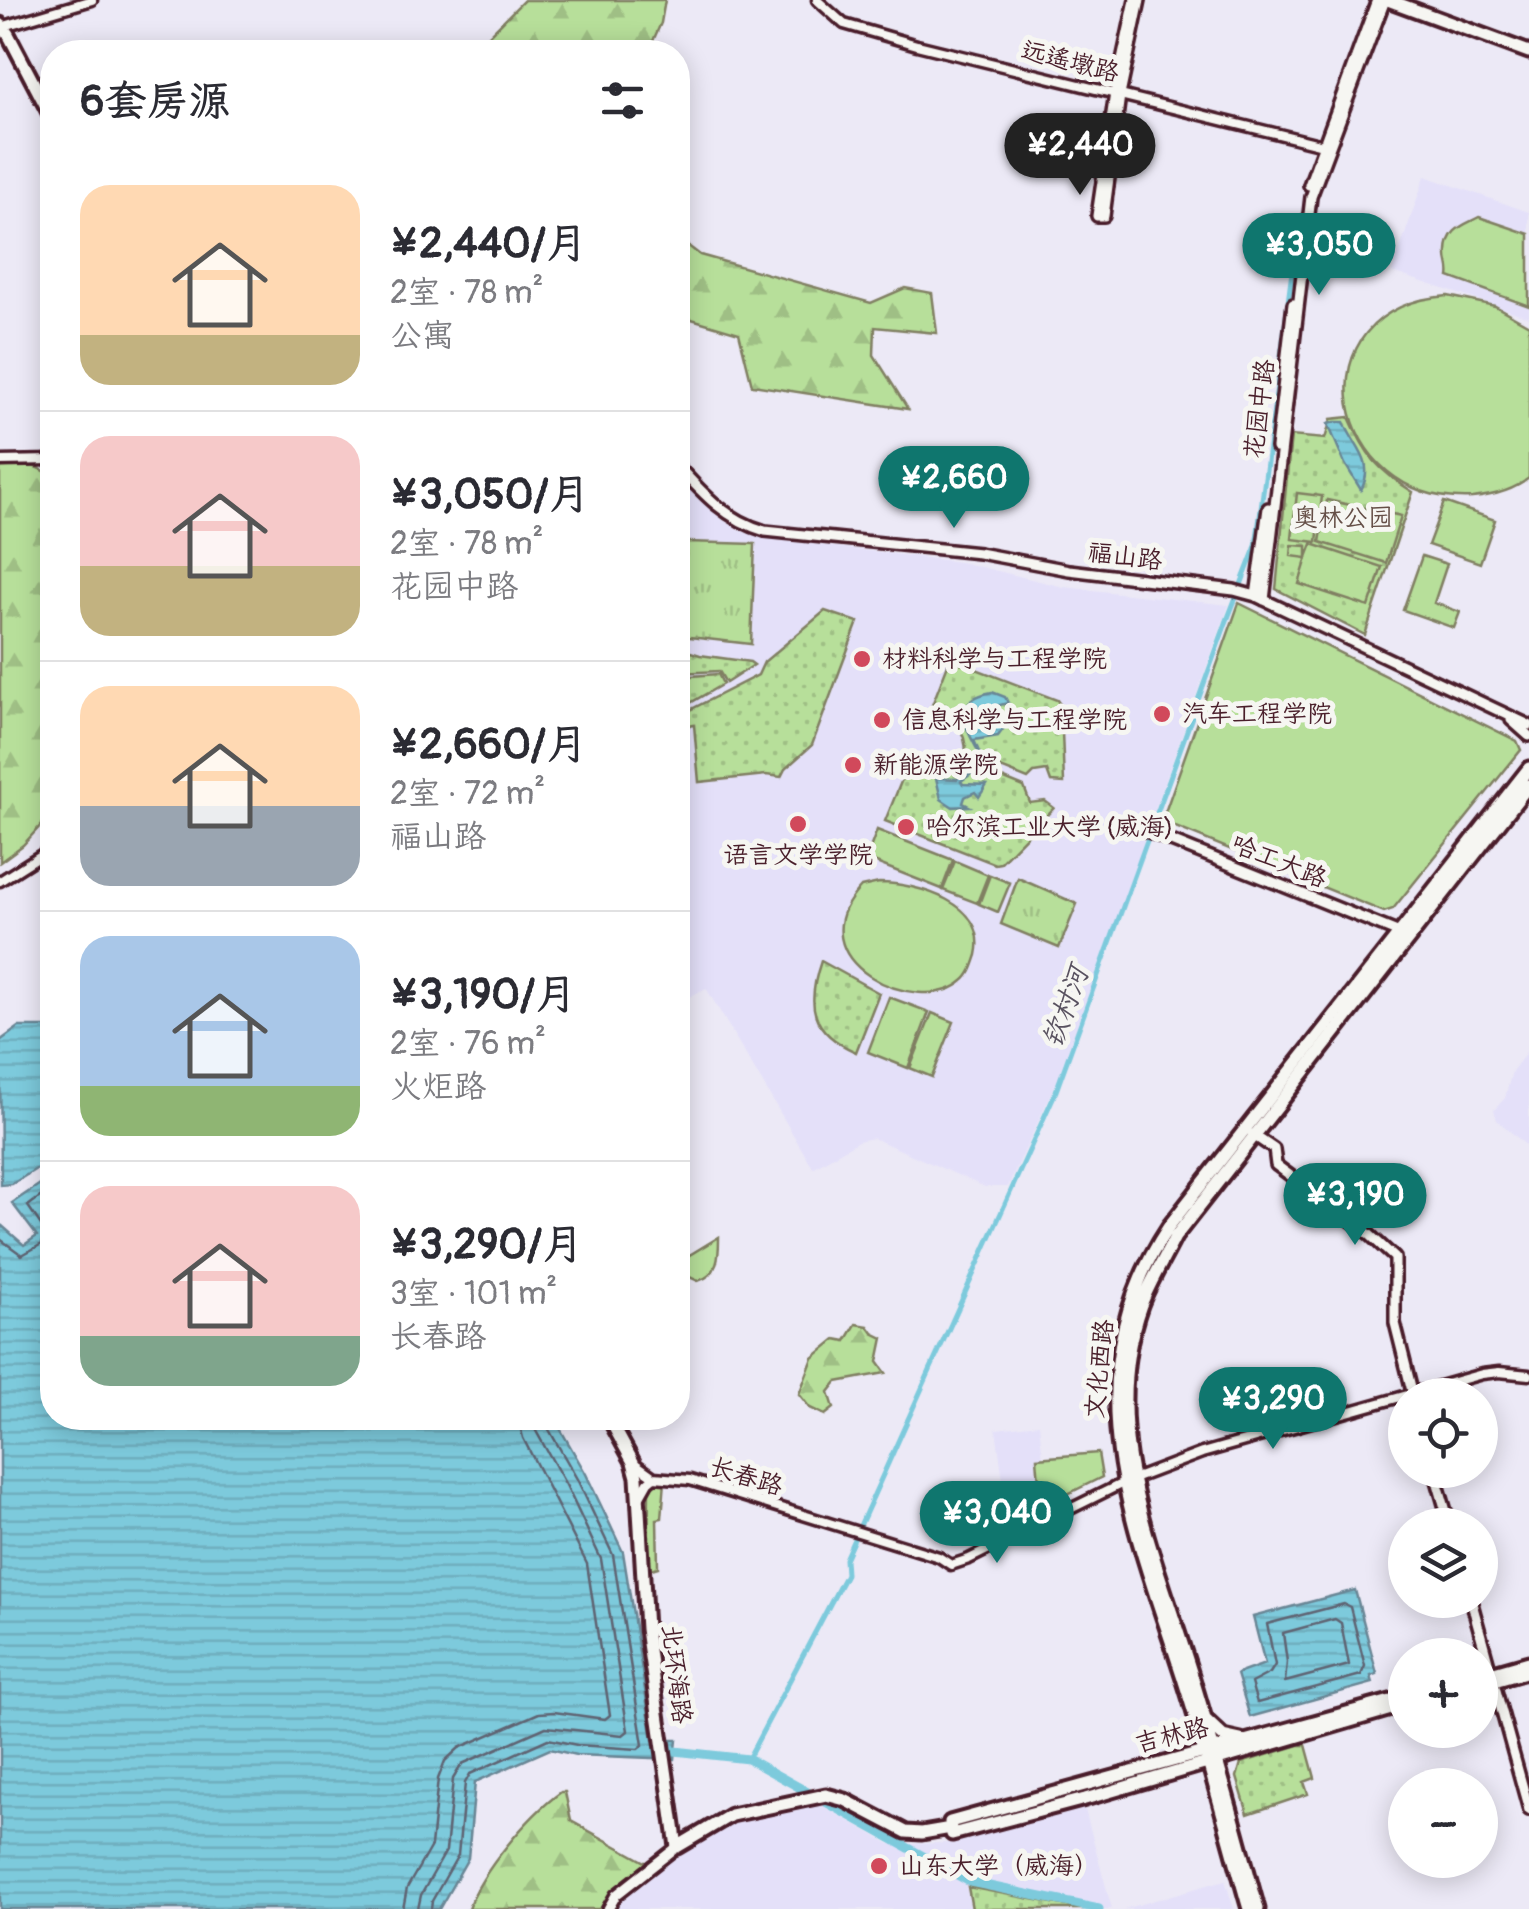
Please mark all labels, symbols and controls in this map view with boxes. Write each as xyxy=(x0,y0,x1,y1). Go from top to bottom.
street label: 远遥墩路 xyxy=(1018,35,1122,89)
icon: filters xyxy=(595,73,650,128)
text: 6套房源 xyxy=(80,76,230,128)
pin: ¥2,440 xyxy=(999,113,1161,198)
text: ¥2,440 xyxy=(1026,125,1134,165)
pin: ¥3,050 xyxy=(1238,213,1400,298)
text: ¥2,440/月 xyxy=(390,218,588,270)
icon: home xyxy=(160,225,280,345)
text: ¥3,050 xyxy=(1264,225,1374,265)
text: 2室 · 78 m² xyxy=(390,273,543,313)
text: 公寓 xyxy=(390,316,454,356)
street label: 花园中路 xyxy=(1239,357,1281,461)
pin: ¥2,660 xyxy=(873,446,1035,531)
text: ¥2,660 xyxy=(900,458,1008,498)
text: ¥3,050/月 xyxy=(390,469,590,521)
icon: home xyxy=(160,476,280,596)
park label: 奥林公园 xyxy=(1293,503,1393,534)
text: 2室 · 78 m² xyxy=(390,524,543,564)
street label: 福山路 xyxy=(1086,537,1164,577)
text: 花园中路 xyxy=(390,567,518,607)
place label: 材料科学与工程学院 xyxy=(882,644,1107,675)
marker: 材料科学与工程学院 xyxy=(851,648,873,670)
place label: 汽车工程学院 xyxy=(1182,699,1332,730)
marker: 汽车工程学院 xyxy=(1151,703,1173,725)
place label: 信息科学与工程学院 xyxy=(902,705,1127,736)
marker: 信息科学与工程学院 xyxy=(871,709,893,731)
text: ¥2,660/月 xyxy=(390,719,588,771)
icon: home xyxy=(160,726,280,846)
place label: 新能源学院 xyxy=(873,750,998,781)
marker: 新能源学院 xyxy=(842,754,864,776)
text: 2室 · 72 m² xyxy=(390,774,545,814)
place label: 哈尔滨工业大学 (威海) xyxy=(926,812,1173,843)
marker: 语言文学学院 xyxy=(787,813,809,835)
marker: 哈尔滨工业大学 (威海) xyxy=(895,816,917,838)
text: 福山路 xyxy=(390,817,486,857)
street label: 哈工大路 xyxy=(1227,829,1331,895)
place label: 语言文学学院 xyxy=(723,840,873,871)
water label: 钦村河 xyxy=(1035,958,1098,1052)
text: ¥3,190/月 xyxy=(390,969,577,1021)
icon: home xyxy=(160,976,280,1096)
text: 2室 · 76 m² xyxy=(390,1024,546,1064)
text: 火炬路 xyxy=(390,1067,486,1107)
pin: ¥3,190 xyxy=(1274,1163,1436,1248)
text: ¥3,190 xyxy=(1305,1175,1405,1215)
text: ¥3,290/月 xyxy=(390,1219,584,1271)
icon: home xyxy=(160,1226,280,1346)
text: 3室 · 101 m² xyxy=(390,1274,557,1314)
text: 长春路 xyxy=(390,1317,486,1357)
street label: 文化西路 xyxy=(1079,1318,1121,1420)
pin: ¥3,290 xyxy=(1192,1367,1354,1452)
map controls xyxy=(1388,1378,1498,1878)
button: locate xyxy=(1388,1378,1498,1488)
text: ¥3,290 xyxy=(1221,1379,1325,1419)
street label: 长春路 xyxy=(706,1451,786,1503)
pin: ¥3,040 xyxy=(916,1481,1078,1566)
text: ¥3,040 xyxy=(942,1493,1052,1533)
button: layers xyxy=(1388,1508,1498,1618)
street label: 北环海路 xyxy=(655,1622,697,1726)
button: + xyxy=(1388,1638,1498,1748)
street label: 吉林路 xyxy=(1132,1712,1212,1760)
button: − xyxy=(1388,1768,1498,1878)
place label: 山东大学（威海） xyxy=(899,1851,1099,1882)
marker: 山东大学（威海） xyxy=(868,1855,890,1877)

